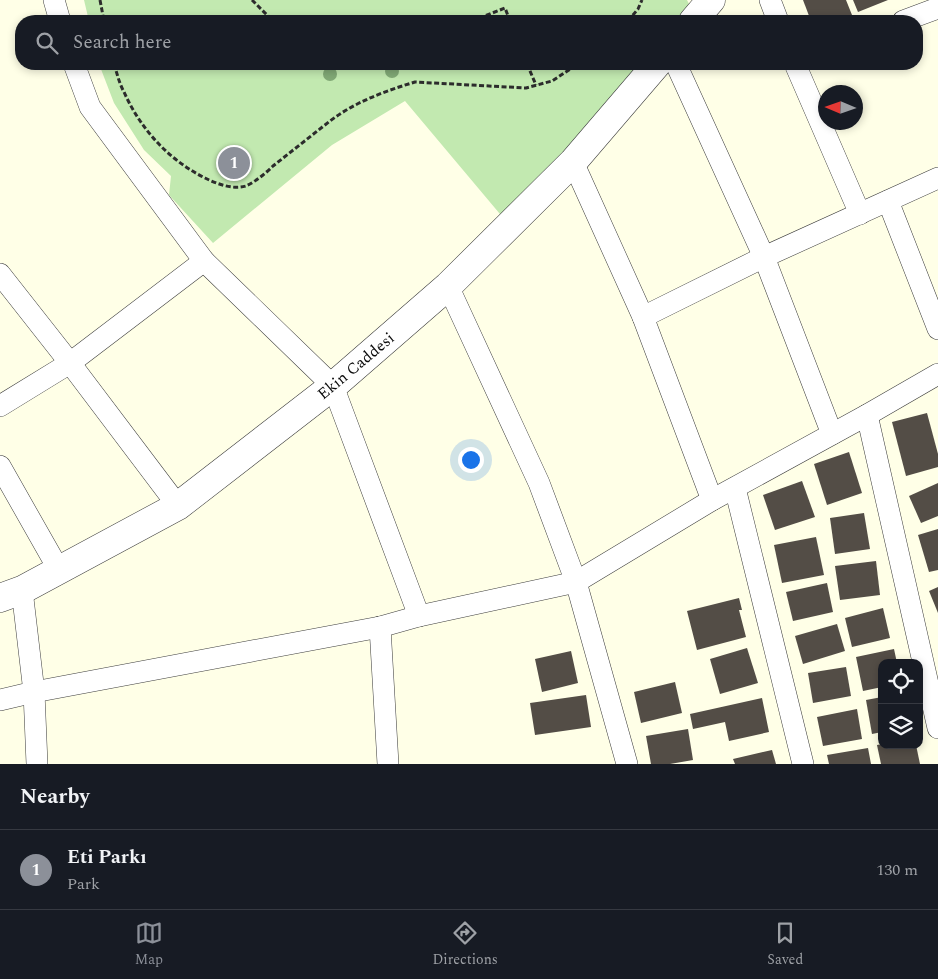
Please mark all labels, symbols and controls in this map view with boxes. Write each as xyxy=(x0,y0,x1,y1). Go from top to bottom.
search box xyxy=(15,15,923,70)
text: Search here xyxy=(73,28,172,57)
icon: search xyxy=(33,29,61,57)
north arrow xyxy=(818,85,863,130)
pin: 1 xyxy=(218,144,250,182)
street label: Ekin Caddesi xyxy=(312,326,400,406)
your location xyxy=(458,447,484,473)
map controls xyxy=(878,659,923,749)
button: locate xyxy=(878,659,923,704)
button: layers xyxy=(878,704,923,749)
text: Nearby xyxy=(20,781,90,813)
text: Eti Parkı xyxy=(67,843,147,872)
text: 1 xyxy=(32,858,40,882)
text: 130 m xyxy=(876,858,918,882)
text: Park xyxy=(67,872,100,896)
tab: Map xyxy=(135,919,163,970)
tab: Directions xyxy=(432,919,498,970)
tab: Saved xyxy=(767,919,803,970)

